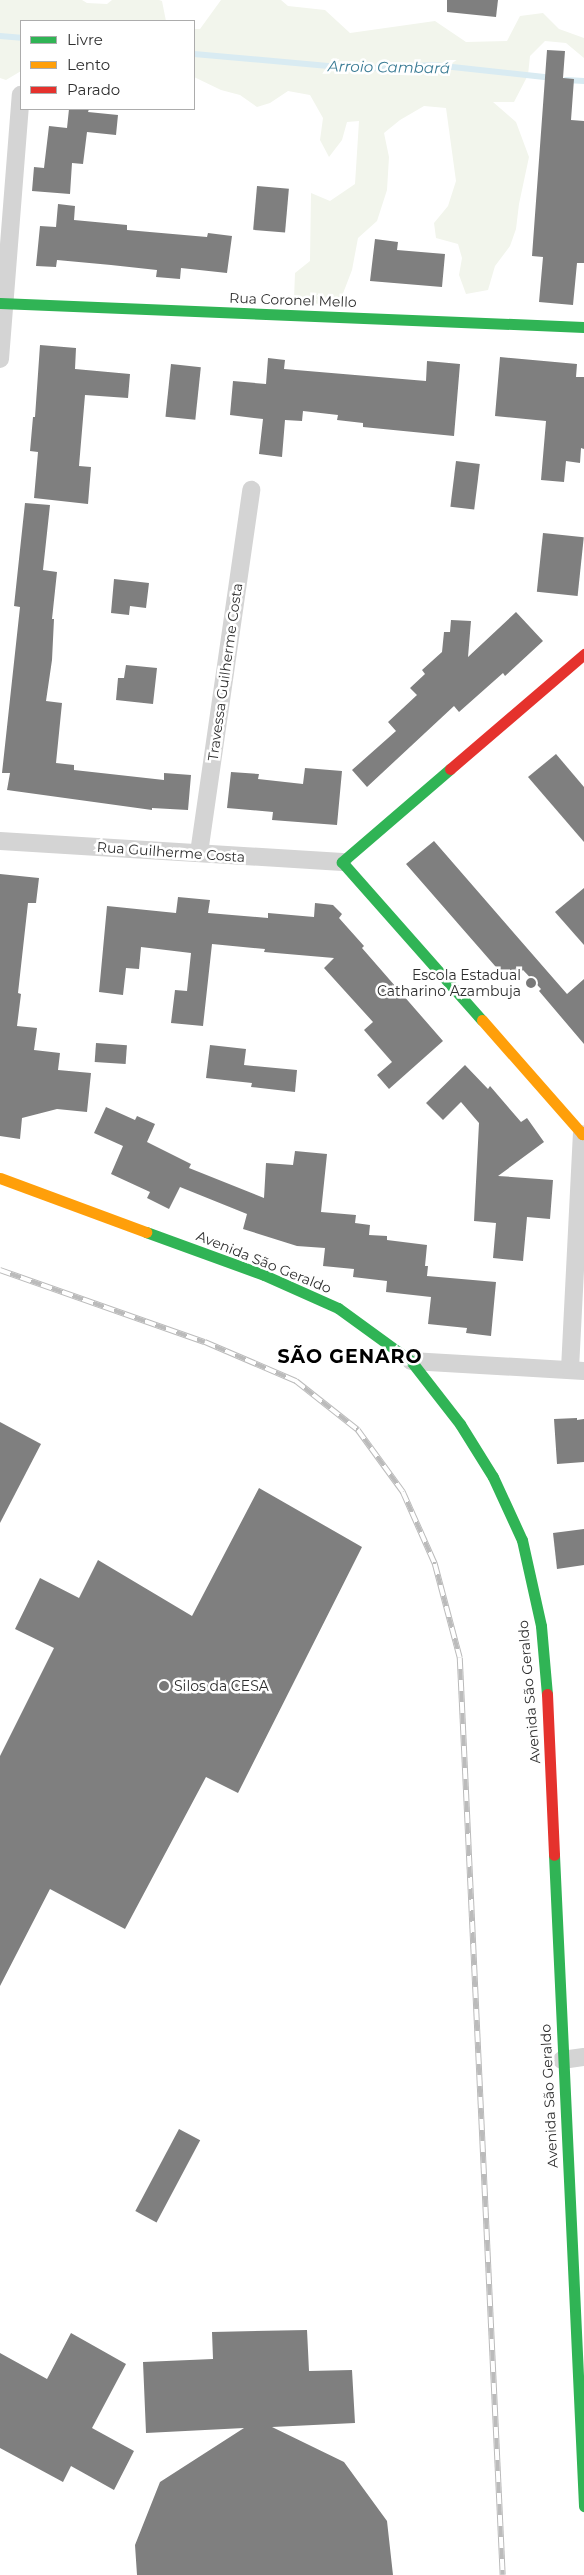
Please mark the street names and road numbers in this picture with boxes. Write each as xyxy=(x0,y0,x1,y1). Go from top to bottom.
street label: Rua Coronel Mello xyxy=(229,289,357,311)
street label: Travessa Guilherme Costa xyxy=(204,582,246,762)
street label: Rua Guilherme Costa xyxy=(96,838,246,866)
street label: Avenida São Geraldo xyxy=(194,1227,334,1297)
street label: Avenida São Geraldo xyxy=(514,1619,544,1765)
street label: Avenida São Geraldo xyxy=(537,2024,561,2168)

